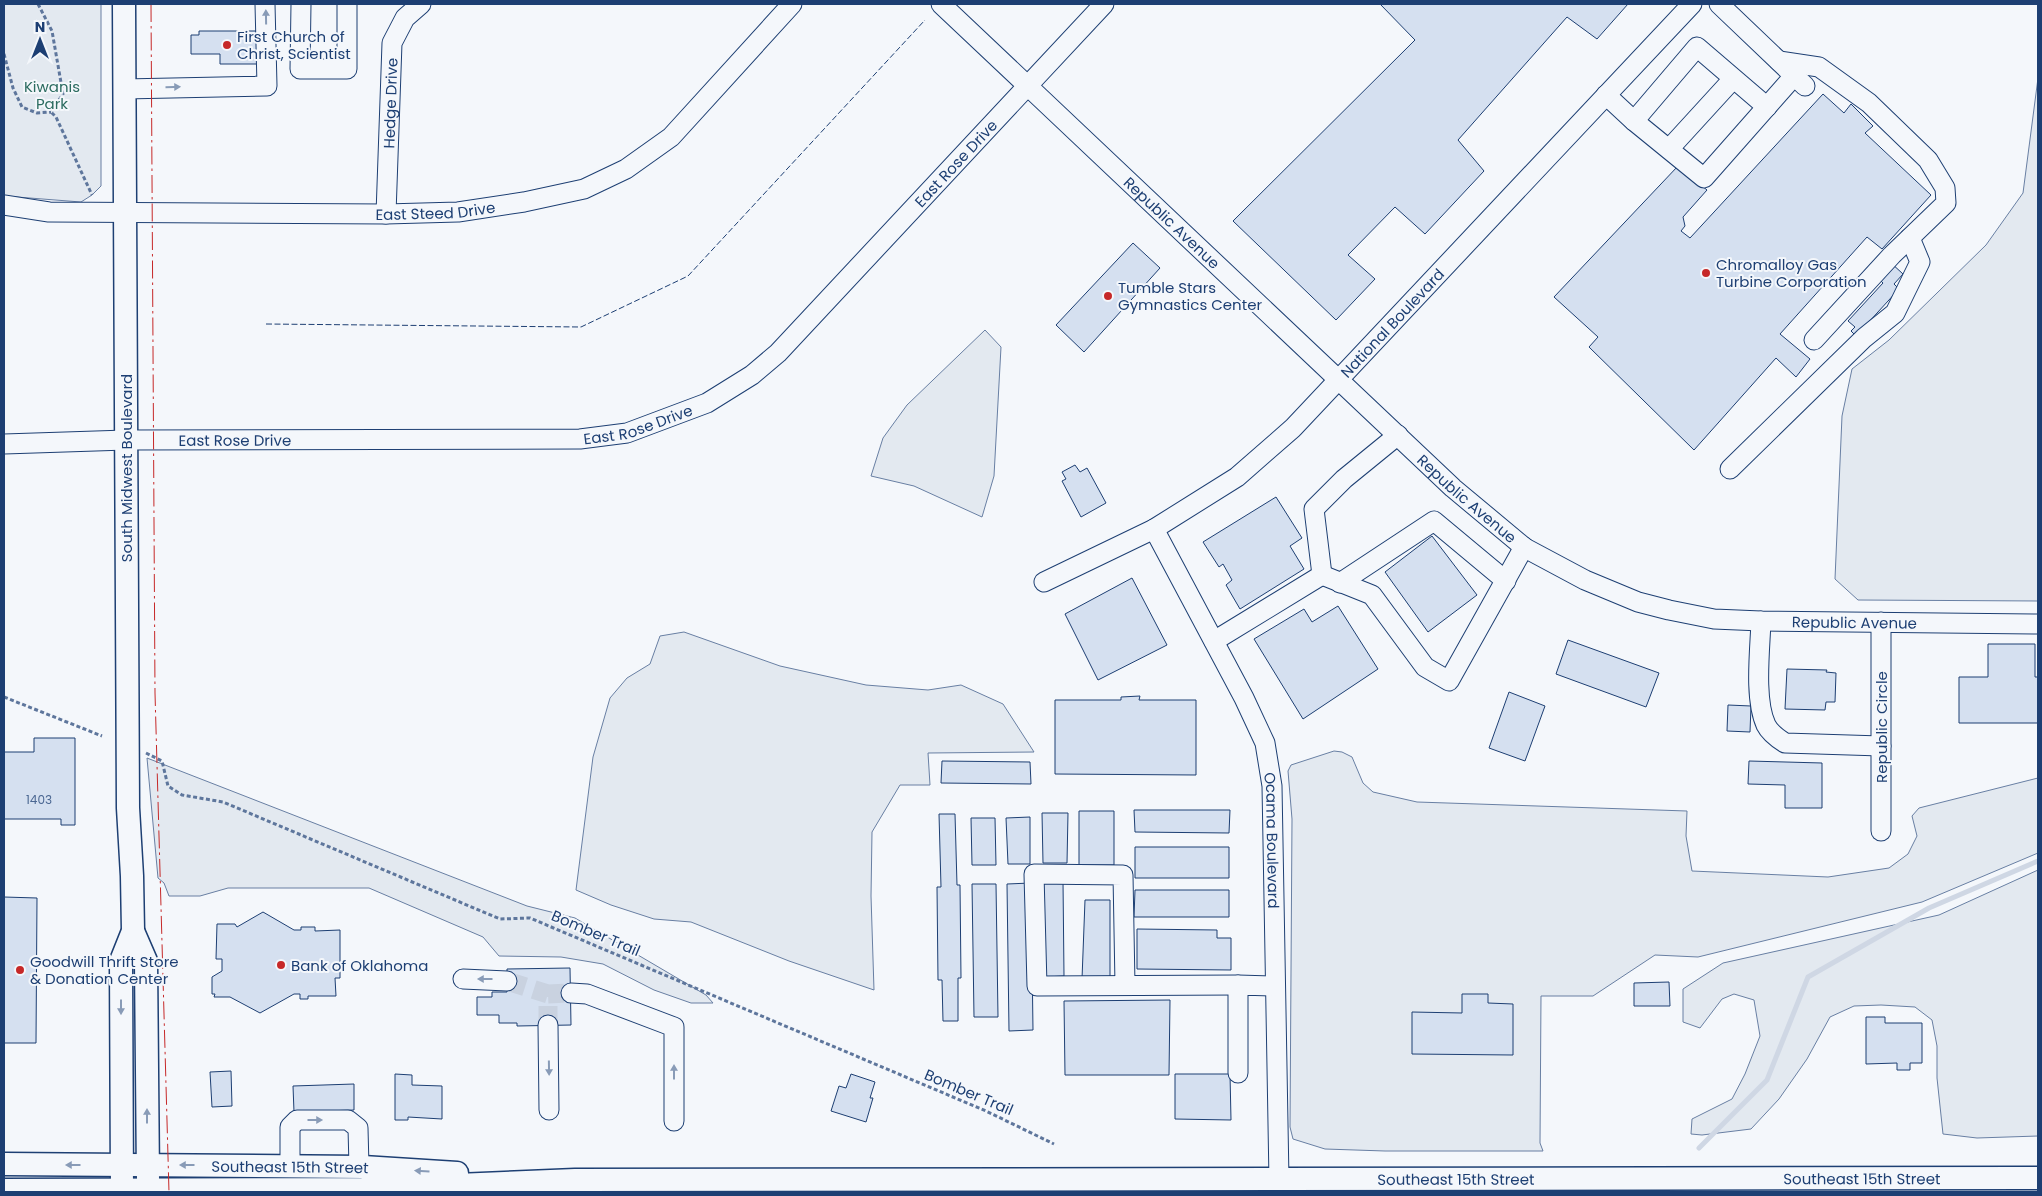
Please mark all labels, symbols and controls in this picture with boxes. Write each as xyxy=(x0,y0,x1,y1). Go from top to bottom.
one-way arrow xyxy=(261,9,269,25)
north arrow xyxy=(15,15,65,65)
text: N xyxy=(35,17,45,37)
place label: First Church of Christ, Scientist xyxy=(237,26,351,64)
marker: First Church of Christ, Scientist xyxy=(221,39,233,51)
street label: Hedge Drive xyxy=(378,57,402,149)
park label: Kiwanis Park xyxy=(24,76,80,114)
one-way arrow xyxy=(165,83,181,91)
street label: East Rose Drive xyxy=(909,115,1002,211)
street label: Republic Avenue xyxy=(1119,172,1225,273)
street label: East Steed Drive xyxy=(375,196,497,225)
place label: Chromalloy Gas Turbine Corporation xyxy=(1716,254,1867,292)
street label: National Boulevard xyxy=(1336,264,1449,382)
marker: Chromalloy Gas Turbine Corporation xyxy=(1700,267,1712,279)
place label: Tumble Stars Gymnastics Center xyxy=(1118,277,1262,315)
marker: Tumble Stars Gymnastics Center xyxy=(1102,290,1114,302)
street label: South Midwest Boulevard xyxy=(116,374,137,562)
street label: East Rose Drive xyxy=(582,399,695,449)
street label: East Rose Drive xyxy=(179,429,291,450)
street label: Republic Avenue xyxy=(1413,449,1521,547)
street label: Republic Avenue xyxy=(1792,611,1917,633)
street label: Republic Circle xyxy=(1871,671,1892,783)
street label: Ocama Boulevard xyxy=(1259,771,1285,909)
house number: 1403 xyxy=(26,791,52,808)
street label: Bomber Trail xyxy=(548,905,644,961)
place label: Goodwill Thrift Store & Donation Center xyxy=(30,951,179,989)
place label: Bank of Oklahoma xyxy=(291,955,428,976)
marker: Bank of Oklahoma xyxy=(275,959,287,971)
marker: Goodwill Thrift Store & Donation Center xyxy=(14,964,26,976)
one-way arrow xyxy=(477,975,493,983)
one-way arrow xyxy=(117,1000,125,1016)
one-way arrow xyxy=(545,1060,553,1076)
one-way arrow xyxy=(670,1064,678,1080)
street label: Bomber Trail xyxy=(921,1064,1017,1120)
one-way arrow xyxy=(143,1108,151,1124)
one-way arrow xyxy=(307,1116,323,1124)
street label: Southeast 15th Street xyxy=(211,1155,369,1178)
one-way arrow xyxy=(65,1161,81,1169)
one-way arrow xyxy=(178,1161,194,1169)
one-way arrow xyxy=(413,1166,429,1174)
street label: Southeast 15th Street xyxy=(1377,1168,1534,1189)
street label: Southeast 15th Street xyxy=(1783,1168,1940,1189)

